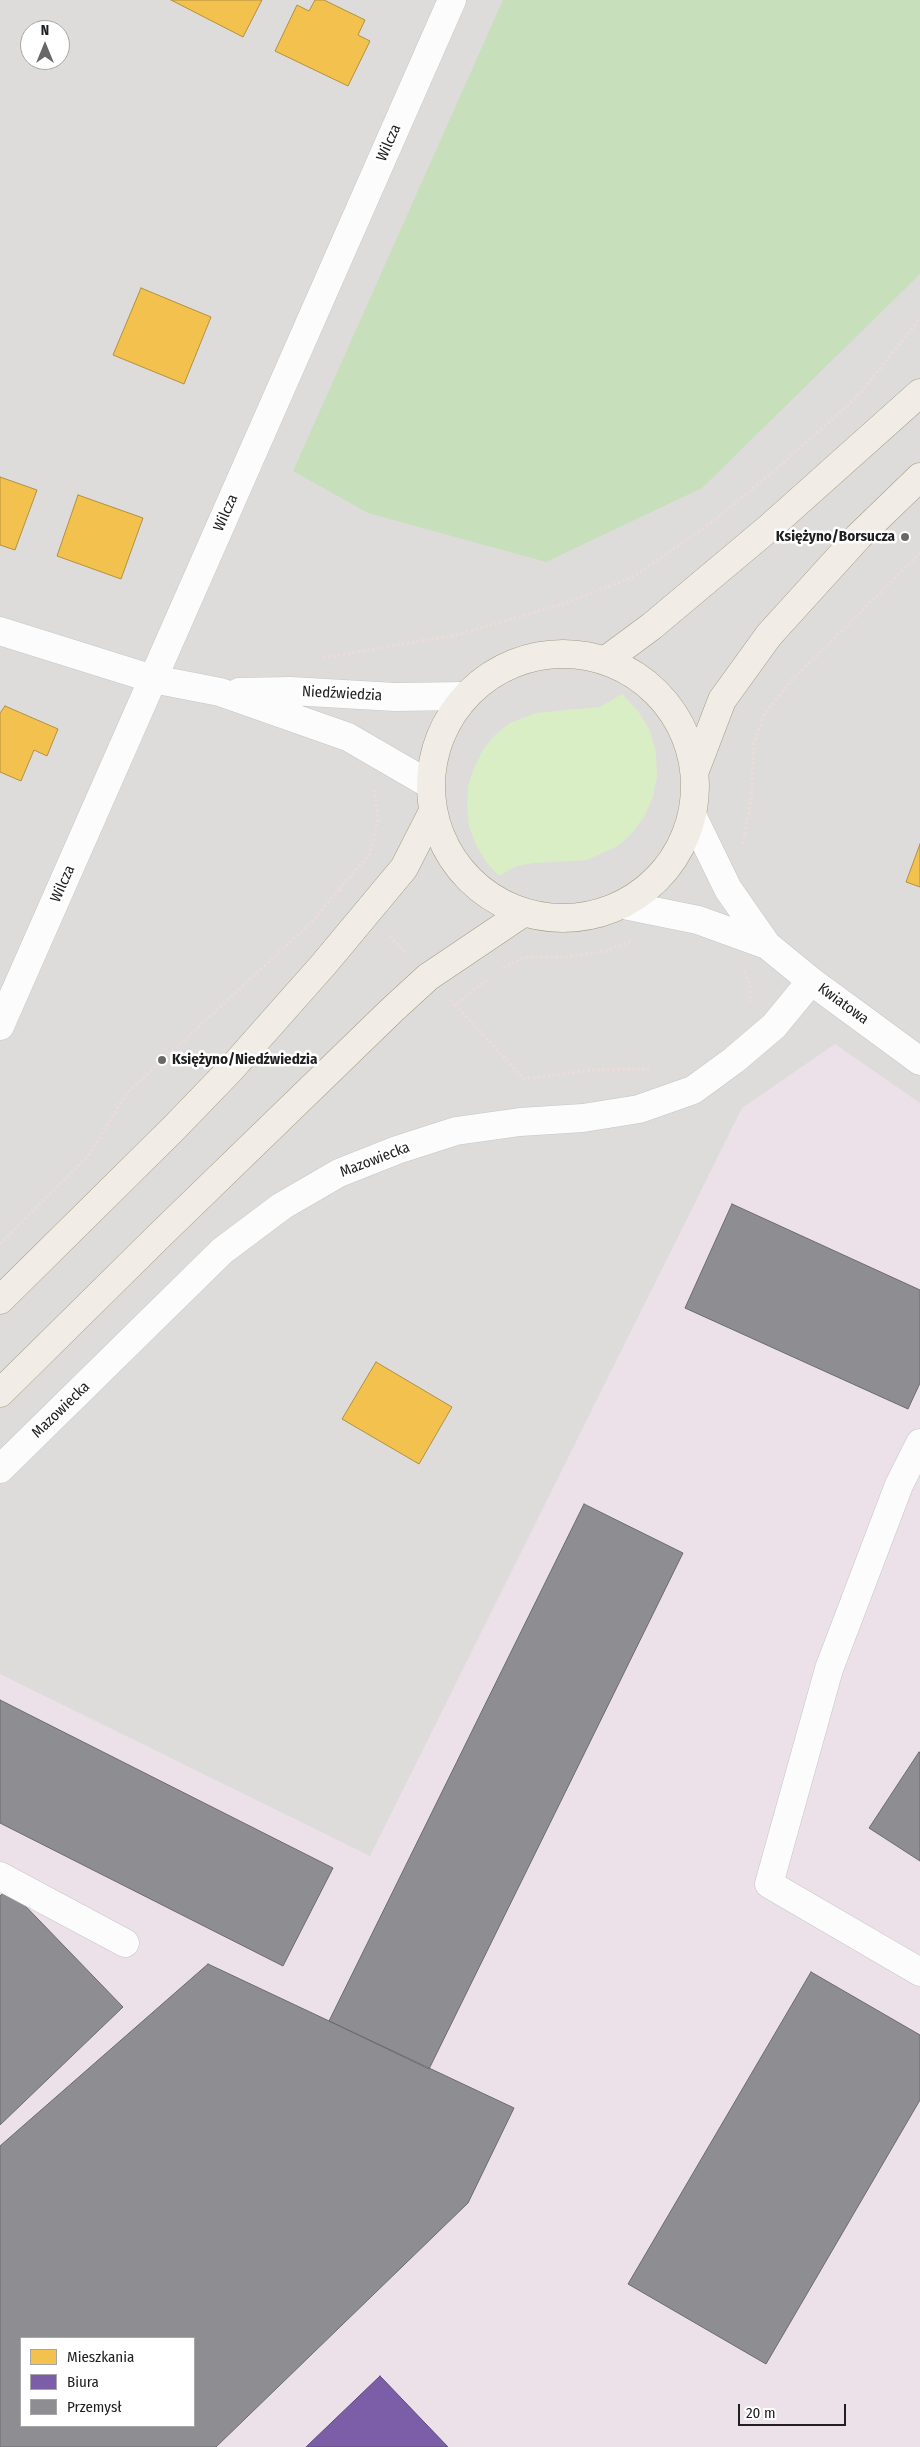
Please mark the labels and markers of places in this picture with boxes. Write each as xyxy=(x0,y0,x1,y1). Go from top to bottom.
place label: Księżyno/Borsucza xyxy=(776,528,895,546)
marker: Księżyno/Borsucza xyxy=(899,531,911,543)
place label: Księżyno/Niedźwiedzia xyxy=(172,1051,317,1069)
marker: Księżyno/Niedźwiedzia xyxy=(156,1054,168,1066)

